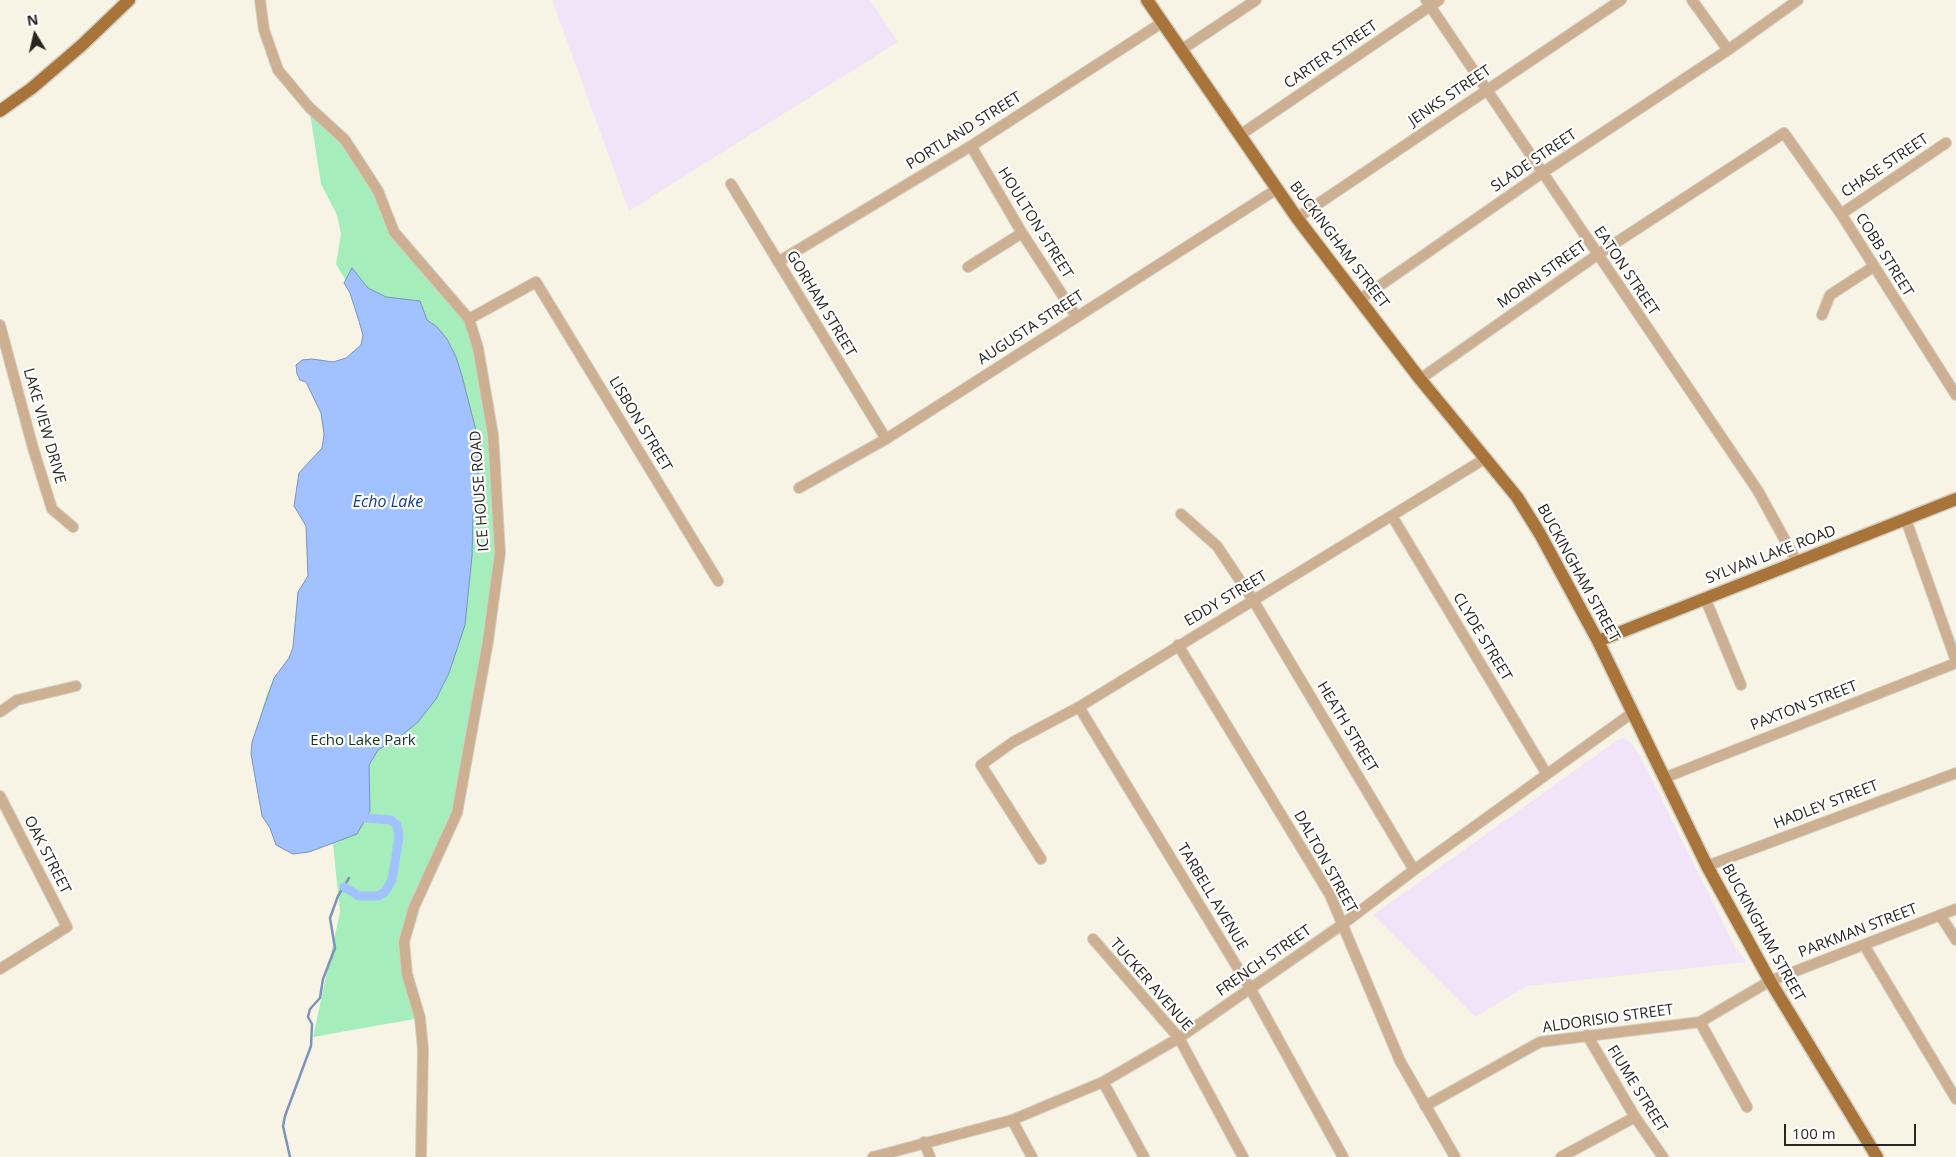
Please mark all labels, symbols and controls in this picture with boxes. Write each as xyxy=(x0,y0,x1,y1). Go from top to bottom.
text: N xyxy=(25,9,40,30)
north arrow xyxy=(10,10,60,60)
street label: CARTER STREET xyxy=(1281,17,1381,93)
street label: JENKS STREET xyxy=(1405,62,1495,130)
street label: PORTLAND STREET xyxy=(903,88,1025,174)
street label: SLADE STREET xyxy=(1488,126,1580,196)
street label: CHASE STREET xyxy=(1838,130,1932,202)
street label: HOULTON STREET xyxy=(994,164,1076,282)
street label: BUCKINGHAM STREET xyxy=(1285,178,1393,312)
street label: COBB STREET xyxy=(1851,210,1917,300)
street label: EATON STREET xyxy=(1590,223,1662,319)
street label: MORIN STREET xyxy=(1494,238,1590,312)
street label: GORHAM STREET xyxy=(782,248,860,360)
street label: AUGUSTA STREET xyxy=(975,287,1087,369)
street label: LAKE VIEW DRIVE xyxy=(19,366,69,486)
street label: LISBON STREET xyxy=(605,373,675,475)
street label: ICE HOUSE ROAD xyxy=(467,430,493,552)
water label: Echo Lake xyxy=(353,492,423,512)
street label: BUCKINGHAM STREET xyxy=(1533,501,1623,645)
street label: SYLVAN LAKE ROAD xyxy=(1703,522,1839,588)
street label: EDDY STREET xyxy=(1181,567,1271,631)
street label: CLYDE STREET xyxy=(1449,590,1515,684)
street label: PAXTON STREET xyxy=(1748,677,1860,735)
street label: HEATH STREET xyxy=(1313,678,1381,776)
park label: Echo Lake Park xyxy=(310,732,416,750)
street label: HADLEY STREET xyxy=(1771,777,1881,833)
street label: DALTON STREET xyxy=(1289,808,1361,916)
street label: OAK STREET xyxy=(20,813,74,897)
street label: TARBELL AVENUE xyxy=(1173,840,1251,954)
street label: BUCKINGHAM STREET xyxy=(1718,861,1808,1005)
street label: PARKMAN STREET xyxy=(1796,900,1920,962)
street label: FRENCH STREET xyxy=(1213,922,1315,1000)
street label: TUCKER AVENUE xyxy=(1106,935,1196,1035)
street label: ALDORISIO STREET xyxy=(1541,1001,1675,1037)
street label: FIUME STREET xyxy=(1603,1042,1671,1136)
scale bar xyxy=(1786,1114,1918,1146)
text: 100 m xyxy=(1792,1123,1836,1143)

